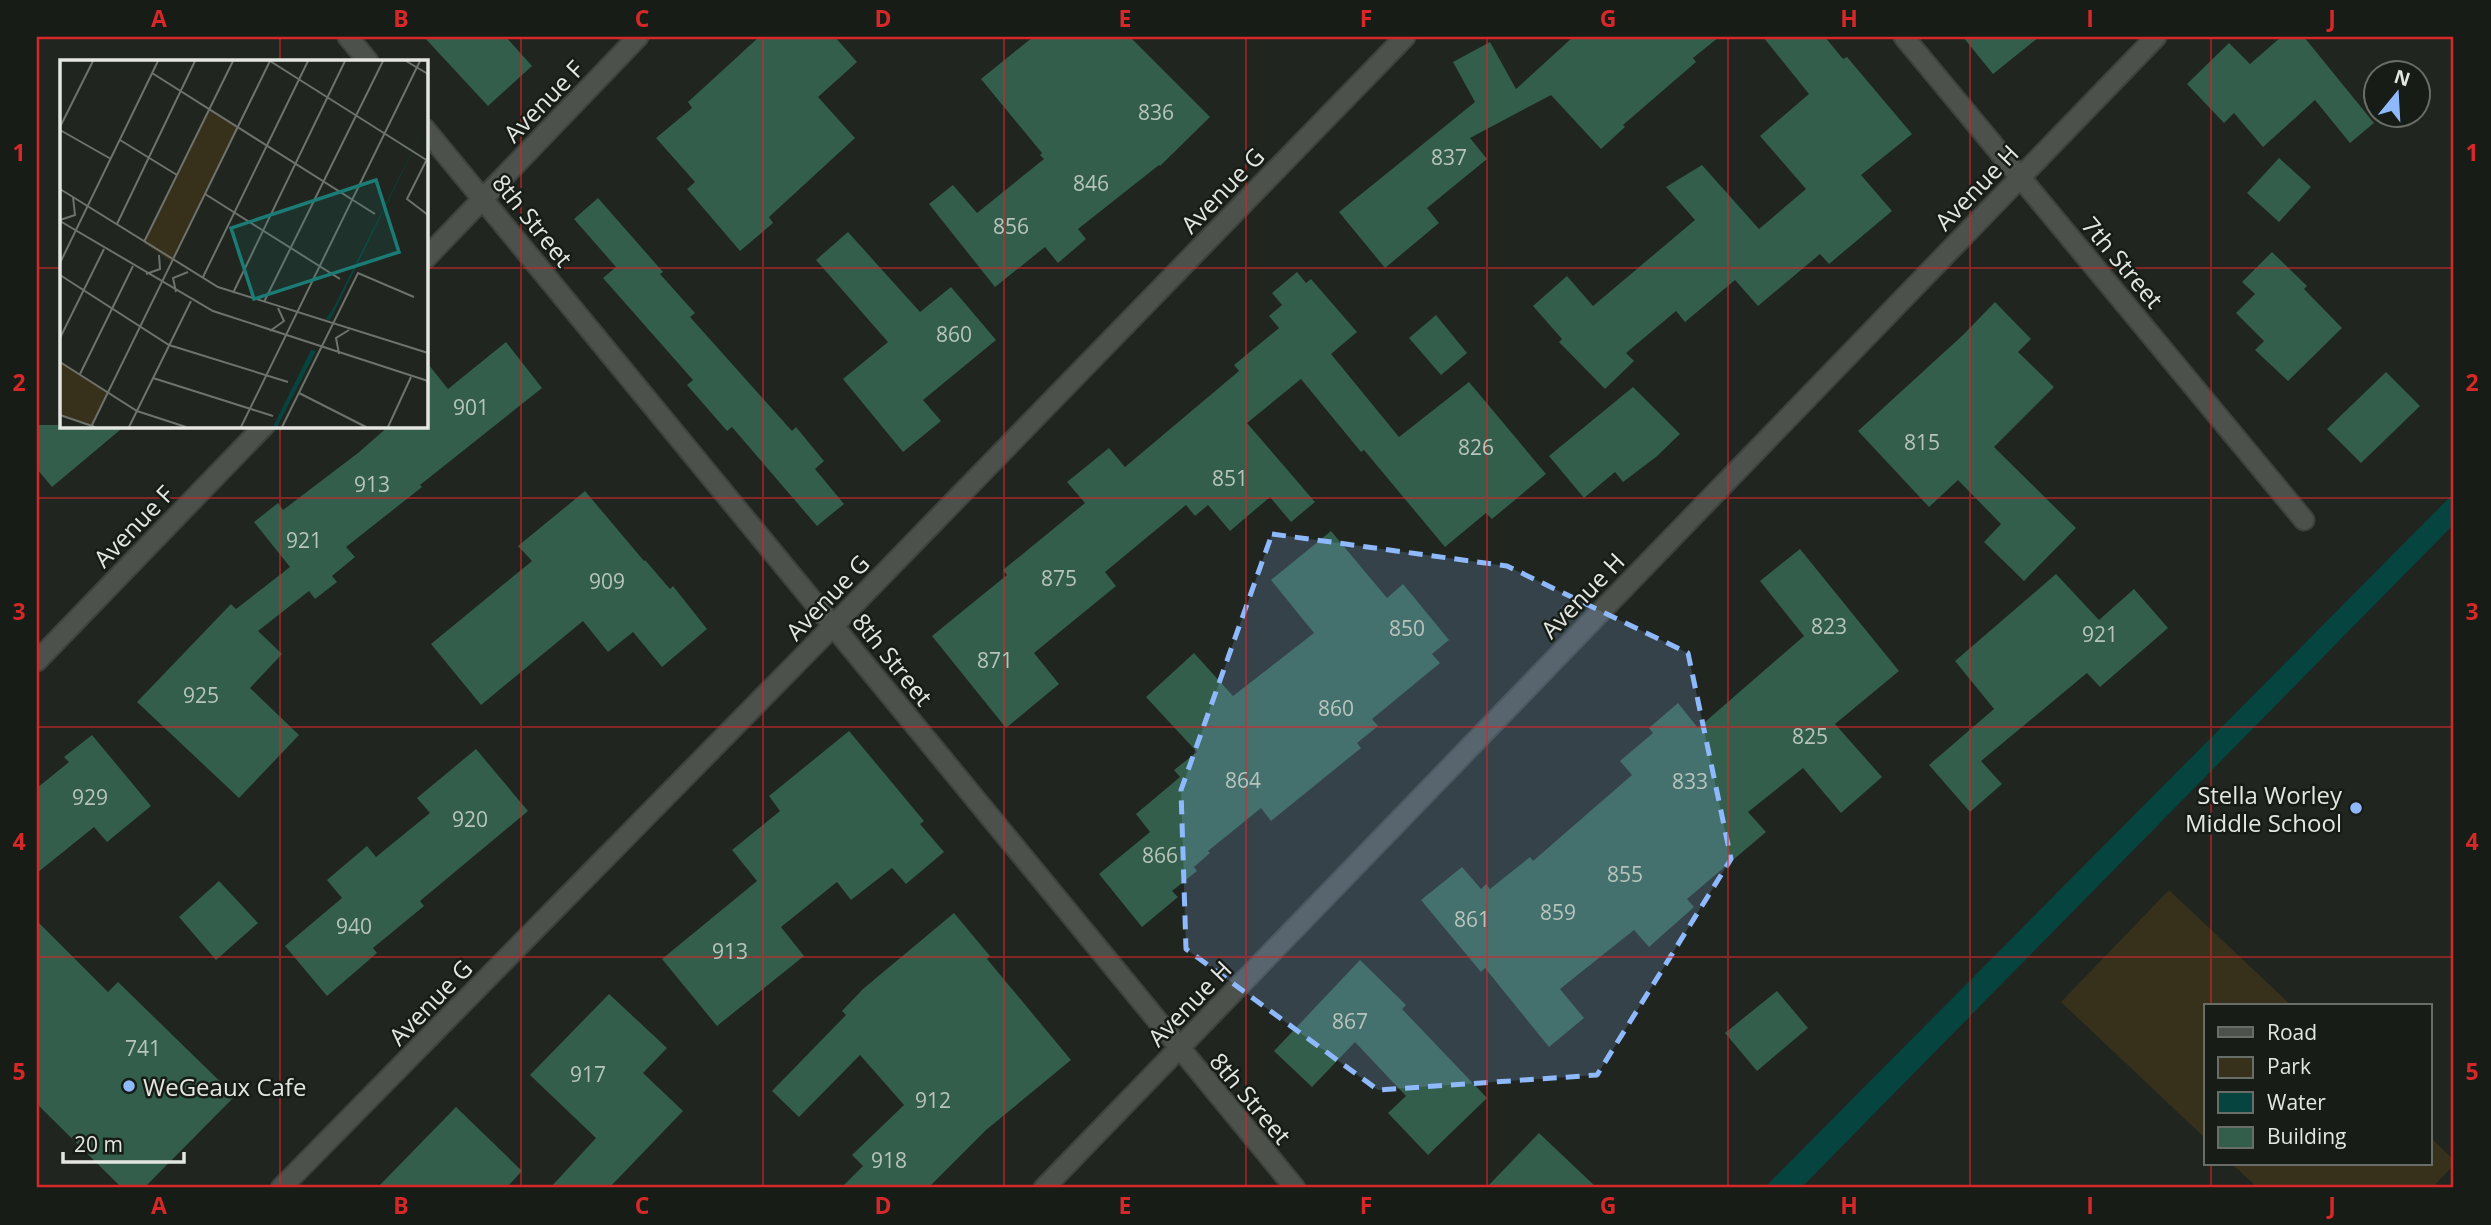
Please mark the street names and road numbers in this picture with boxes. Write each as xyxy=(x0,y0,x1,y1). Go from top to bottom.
street label: Avenue F xyxy=(496,53,590,149)
street label: Avenue H xyxy=(1927,137,2025,237)
street label: Avenue G xyxy=(1173,140,1271,240)
street label: 8th Street xyxy=(485,167,581,273)
street label: 7th Street xyxy=(2075,209,2171,315)
street label: Avenue F xyxy=(86,478,180,574)
street label: Avenue H xyxy=(1533,545,1631,645)
street label: Avenue G xyxy=(778,547,876,647)
street label: 8th Street xyxy=(845,606,941,712)
street label: Avenue G xyxy=(381,952,479,1052)
street label: Avenue H xyxy=(1140,953,1238,1053)
street label: 8th Street xyxy=(1203,1045,1299,1151)

